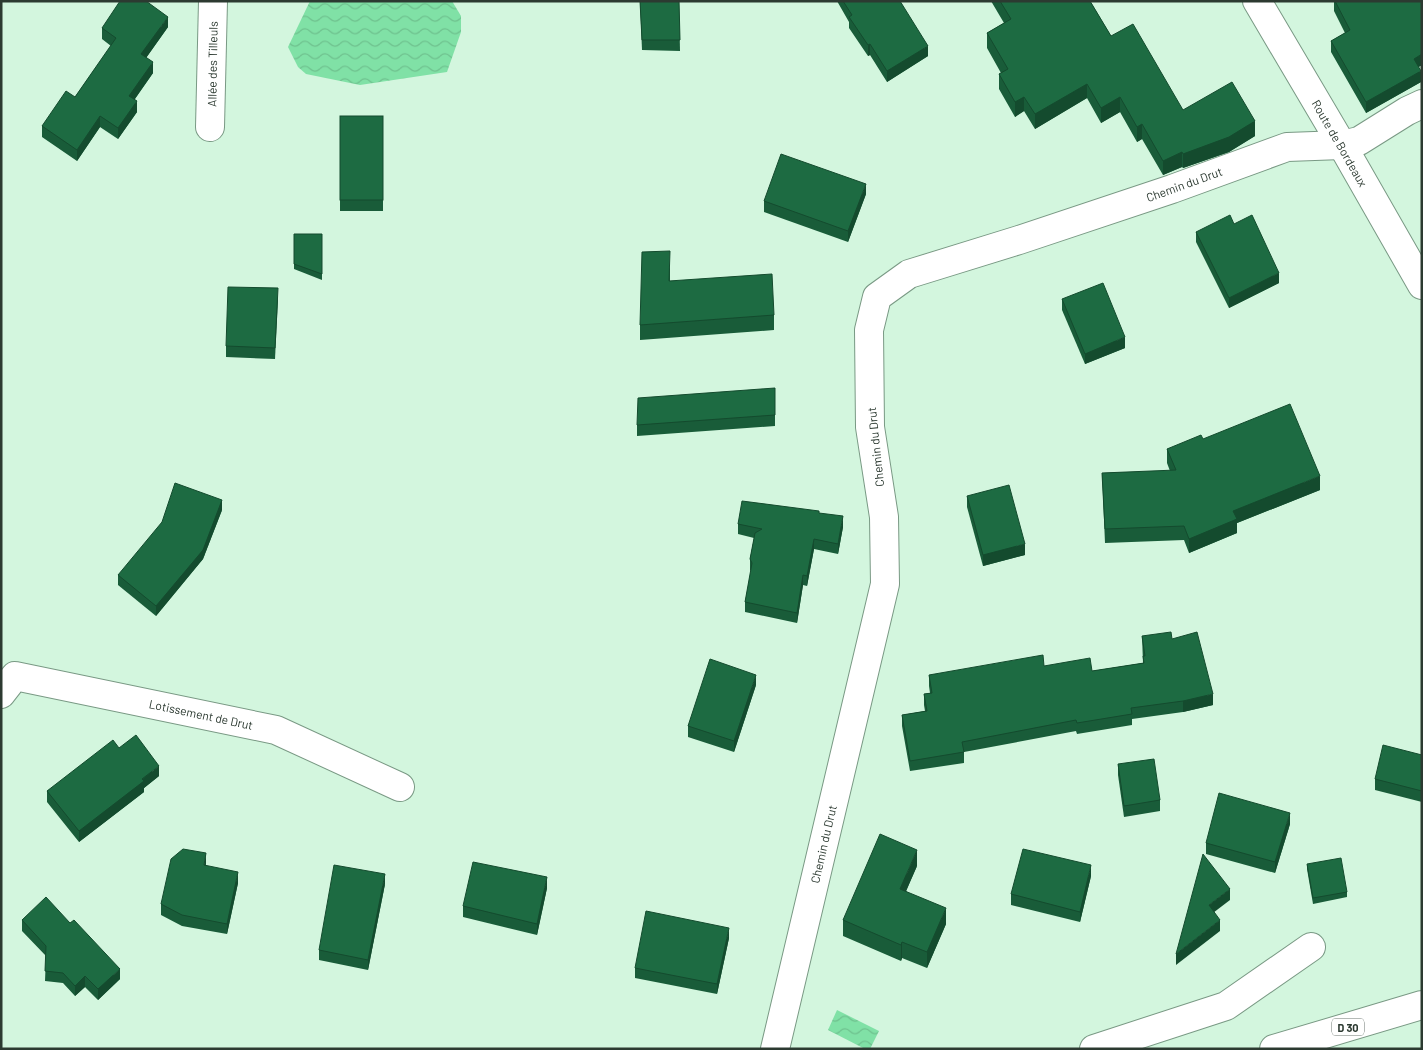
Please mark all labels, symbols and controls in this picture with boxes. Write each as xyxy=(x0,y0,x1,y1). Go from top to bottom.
street label: Allée des Tilleuls xyxy=(204,21,220,107)
street label: Route de Bordeaux xyxy=(1309,97,1371,189)
street label: Chemin du Drut xyxy=(1144,164,1224,204)
street label: Chemin du Drut xyxy=(864,407,886,487)
street label: Lotissement de Drut xyxy=(148,696,254,732)
street label: Chemin du Drut xyxy=(807,804,839,884)
road number: D 30 xyxy=(1332,1019,1364,1036)

